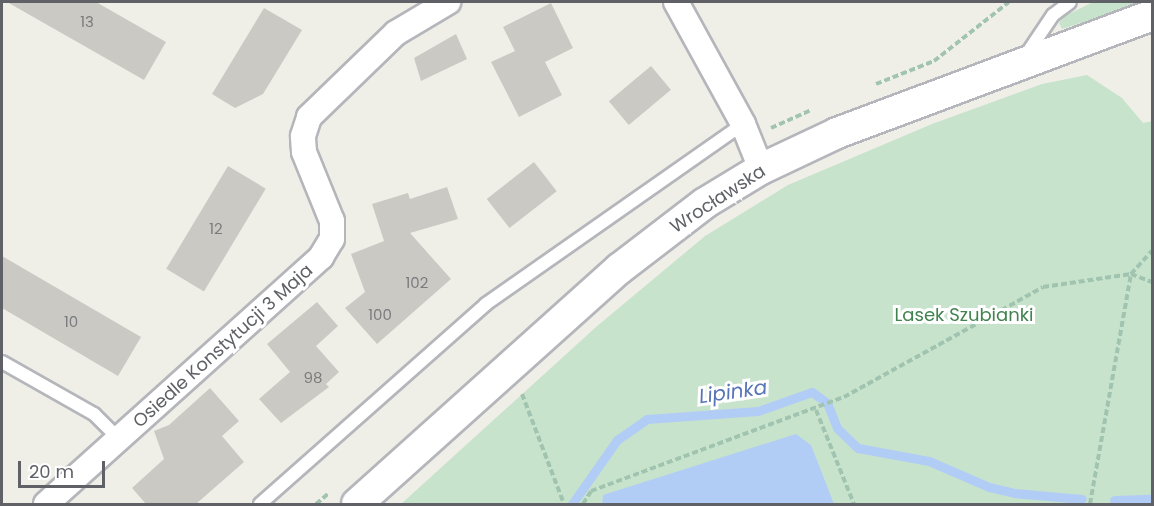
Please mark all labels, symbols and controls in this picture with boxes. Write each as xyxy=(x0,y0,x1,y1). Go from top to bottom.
house number: 13 xyxy=(80,13,94,31)
street label: Wrocławska xyxy=(666,160,770,238)
house number: 12 xyxy=(209,220,223,238)
street label: Osiedle Konstytucji 3 Maja xyxy=(129,260,317,432)
house number: 102 xyxy=(406,274,428,292)
park label: Lasek Szubianki xyxy=(895,304,1033,326)
house number: 100 xyxy=(368,306,392,324)
house number: 10 xyxy=(64,313,78,331)
house number: 98 xyxy=(304,369,322,387)
water label: Lipinka xyxy=(697,375,769,409)
scale bar xyxy=(21,449,108,487)
text: 20 m xyxy=(29,459,74,484)

